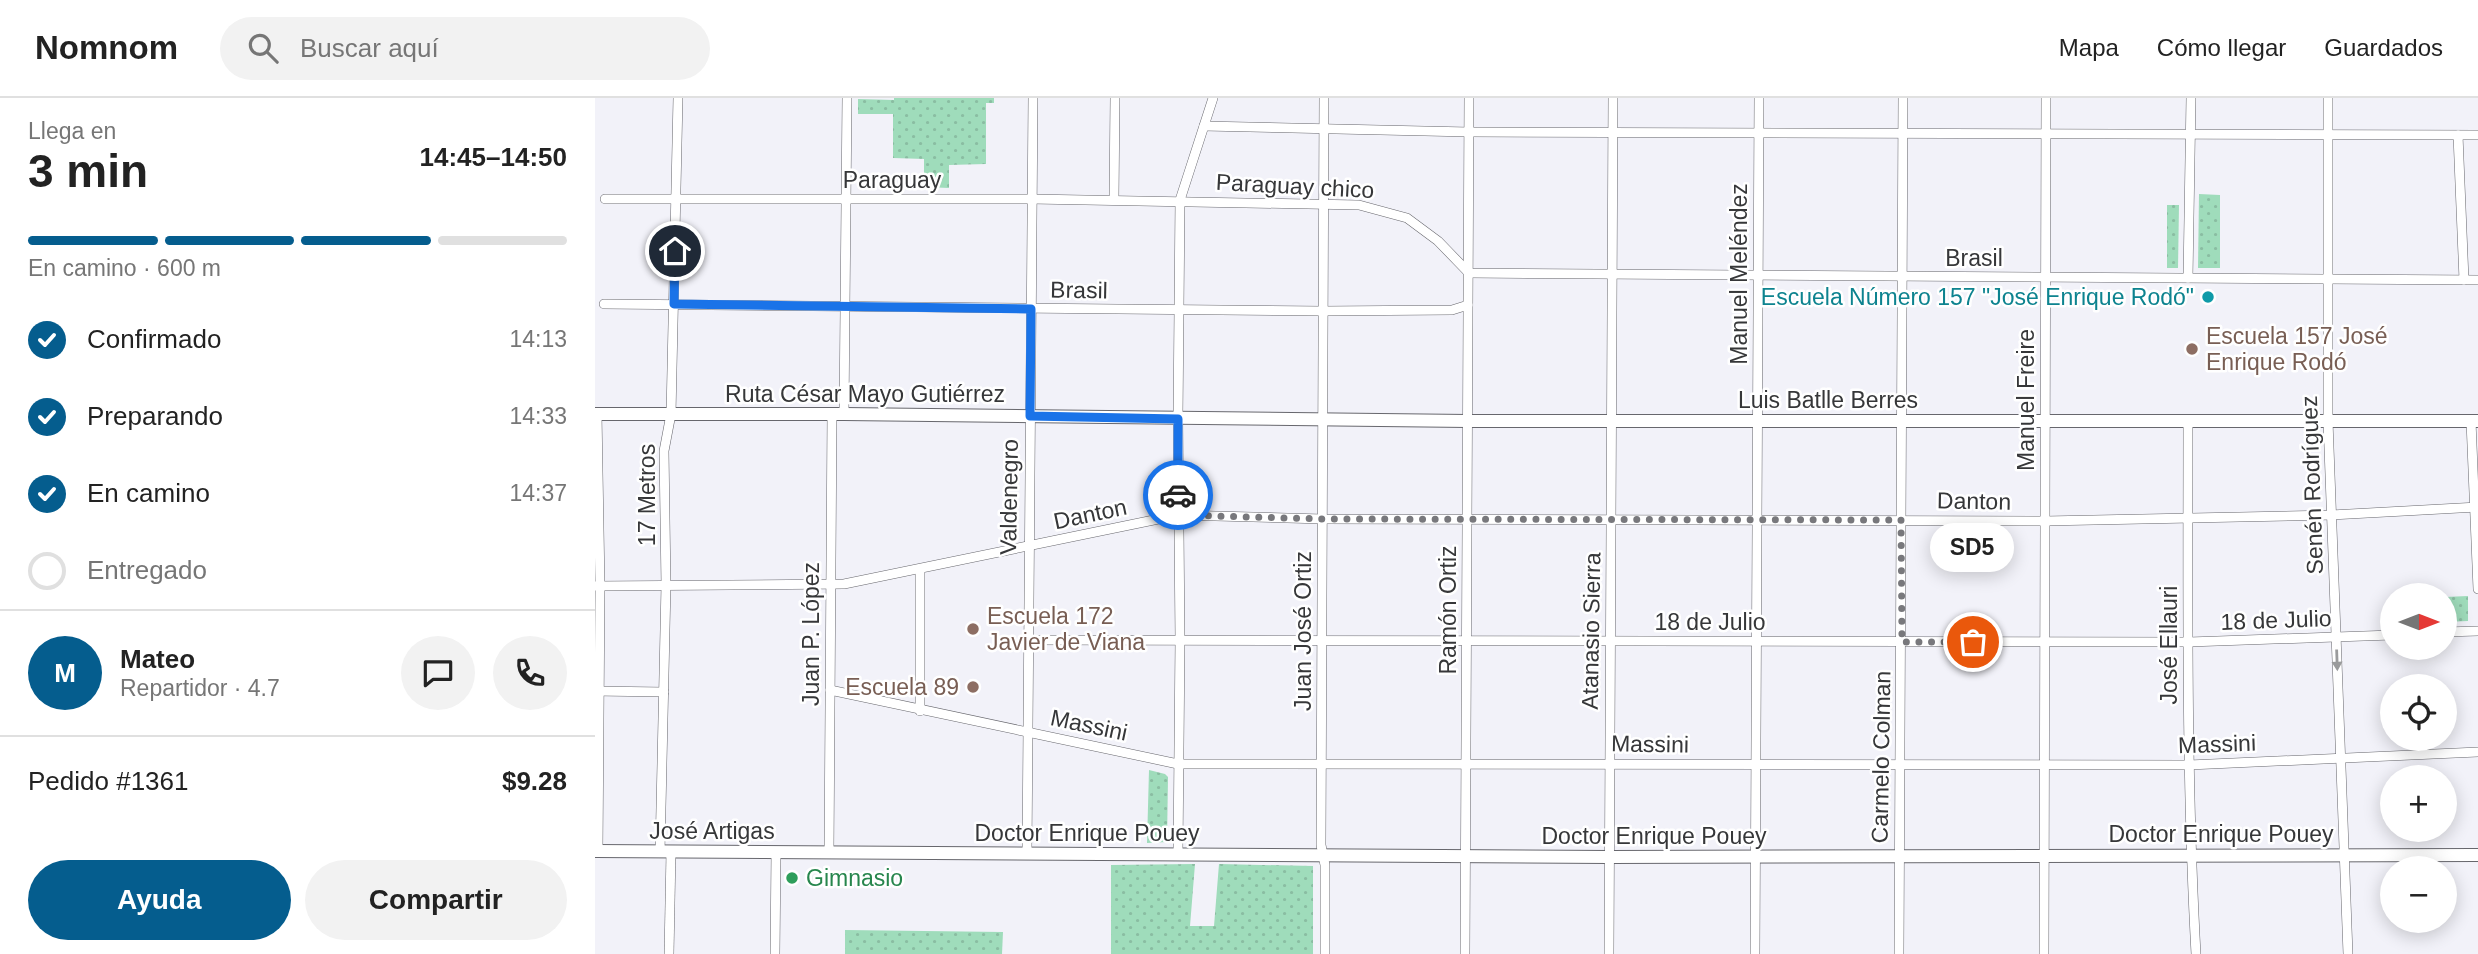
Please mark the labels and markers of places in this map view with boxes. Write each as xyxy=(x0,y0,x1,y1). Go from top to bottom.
pin xyxy=(645,221,705,281)
place label: Escuela Número 157 "José Enrique Rodó" xyxy=(1761,284,2194,310)
marker: Escuela Número 157 "José Enrique Rodó" xyxy=(2200,289,2216,305)
place label: Escuela 157 José Enrique Rodó xyxy=(2206,323,2388,375)
marker: Escuela 157 José Enrique Rodó xyxy=(2184,341,2200,357)
callout: SD5 xyxy=(1931,523,2015,572)
place label: Escuela 172 Javier de Viana xyxy=(987,603,1145,655)
pin xyxy=(1943,612,2003,672)
marker: Escuela 172 Javier de Viana xyxy=(965,621,981,637)
place label: Escuela 89 xyxy=(845,674,959,700)
marker: Escuela 89 xyxy=(965,679,981,695)
place label: Gimnasio xyxy=(806,865,903,891)
marker: Gimnasio xyxy=(784,870,800,886)

